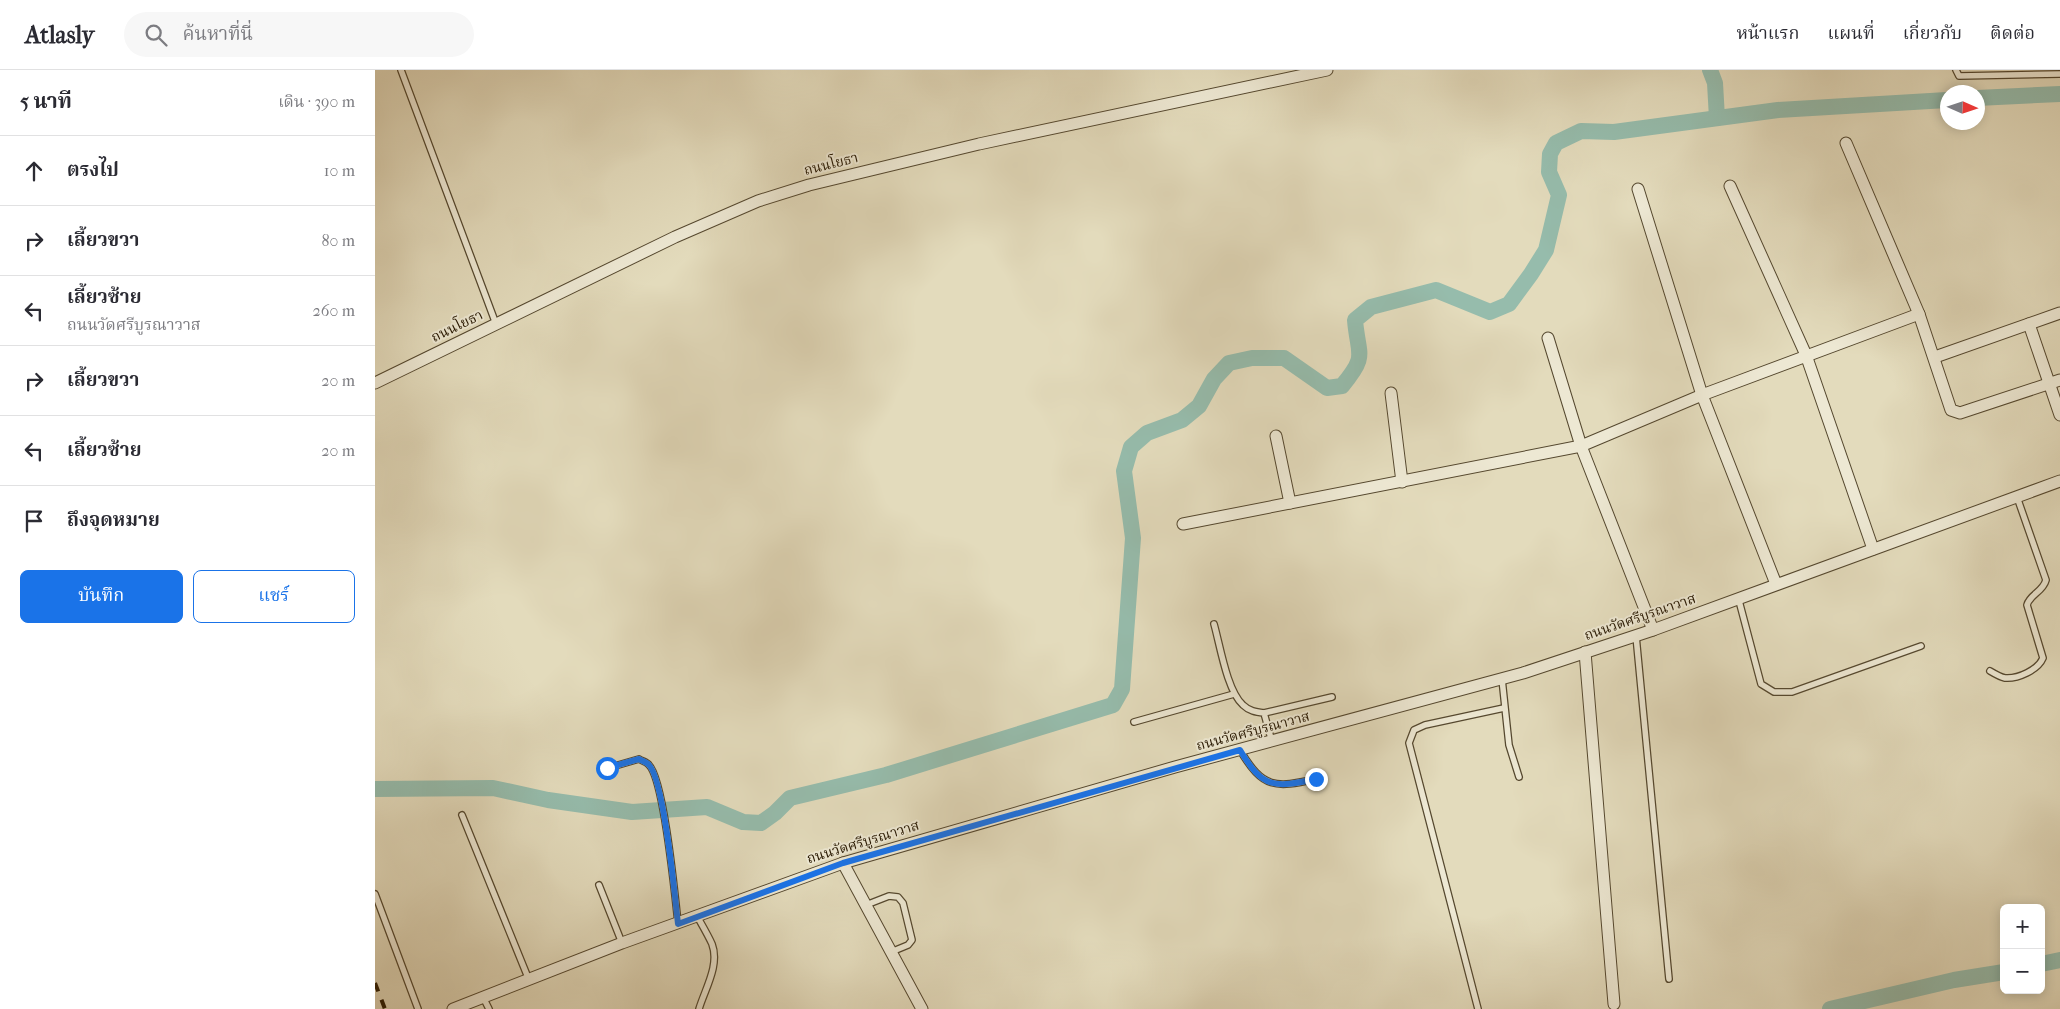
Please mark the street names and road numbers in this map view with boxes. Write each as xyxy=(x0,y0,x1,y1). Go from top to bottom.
street label: ถนนโยธา xyxy=(801,147,860,179)
street label: ถนนโยธา xyxy=(427,304,486,346)
street label: ถนนวัดศรีบูรณาวาส xyxy=(1582,590,1698,644)
street label: ถนนวัดศรีบูรณาวาส xyxy=(1194,708,1312,754)
street label: ถนนวัดศรีบูรณาวาส xyxy=(805,817,922,867)

